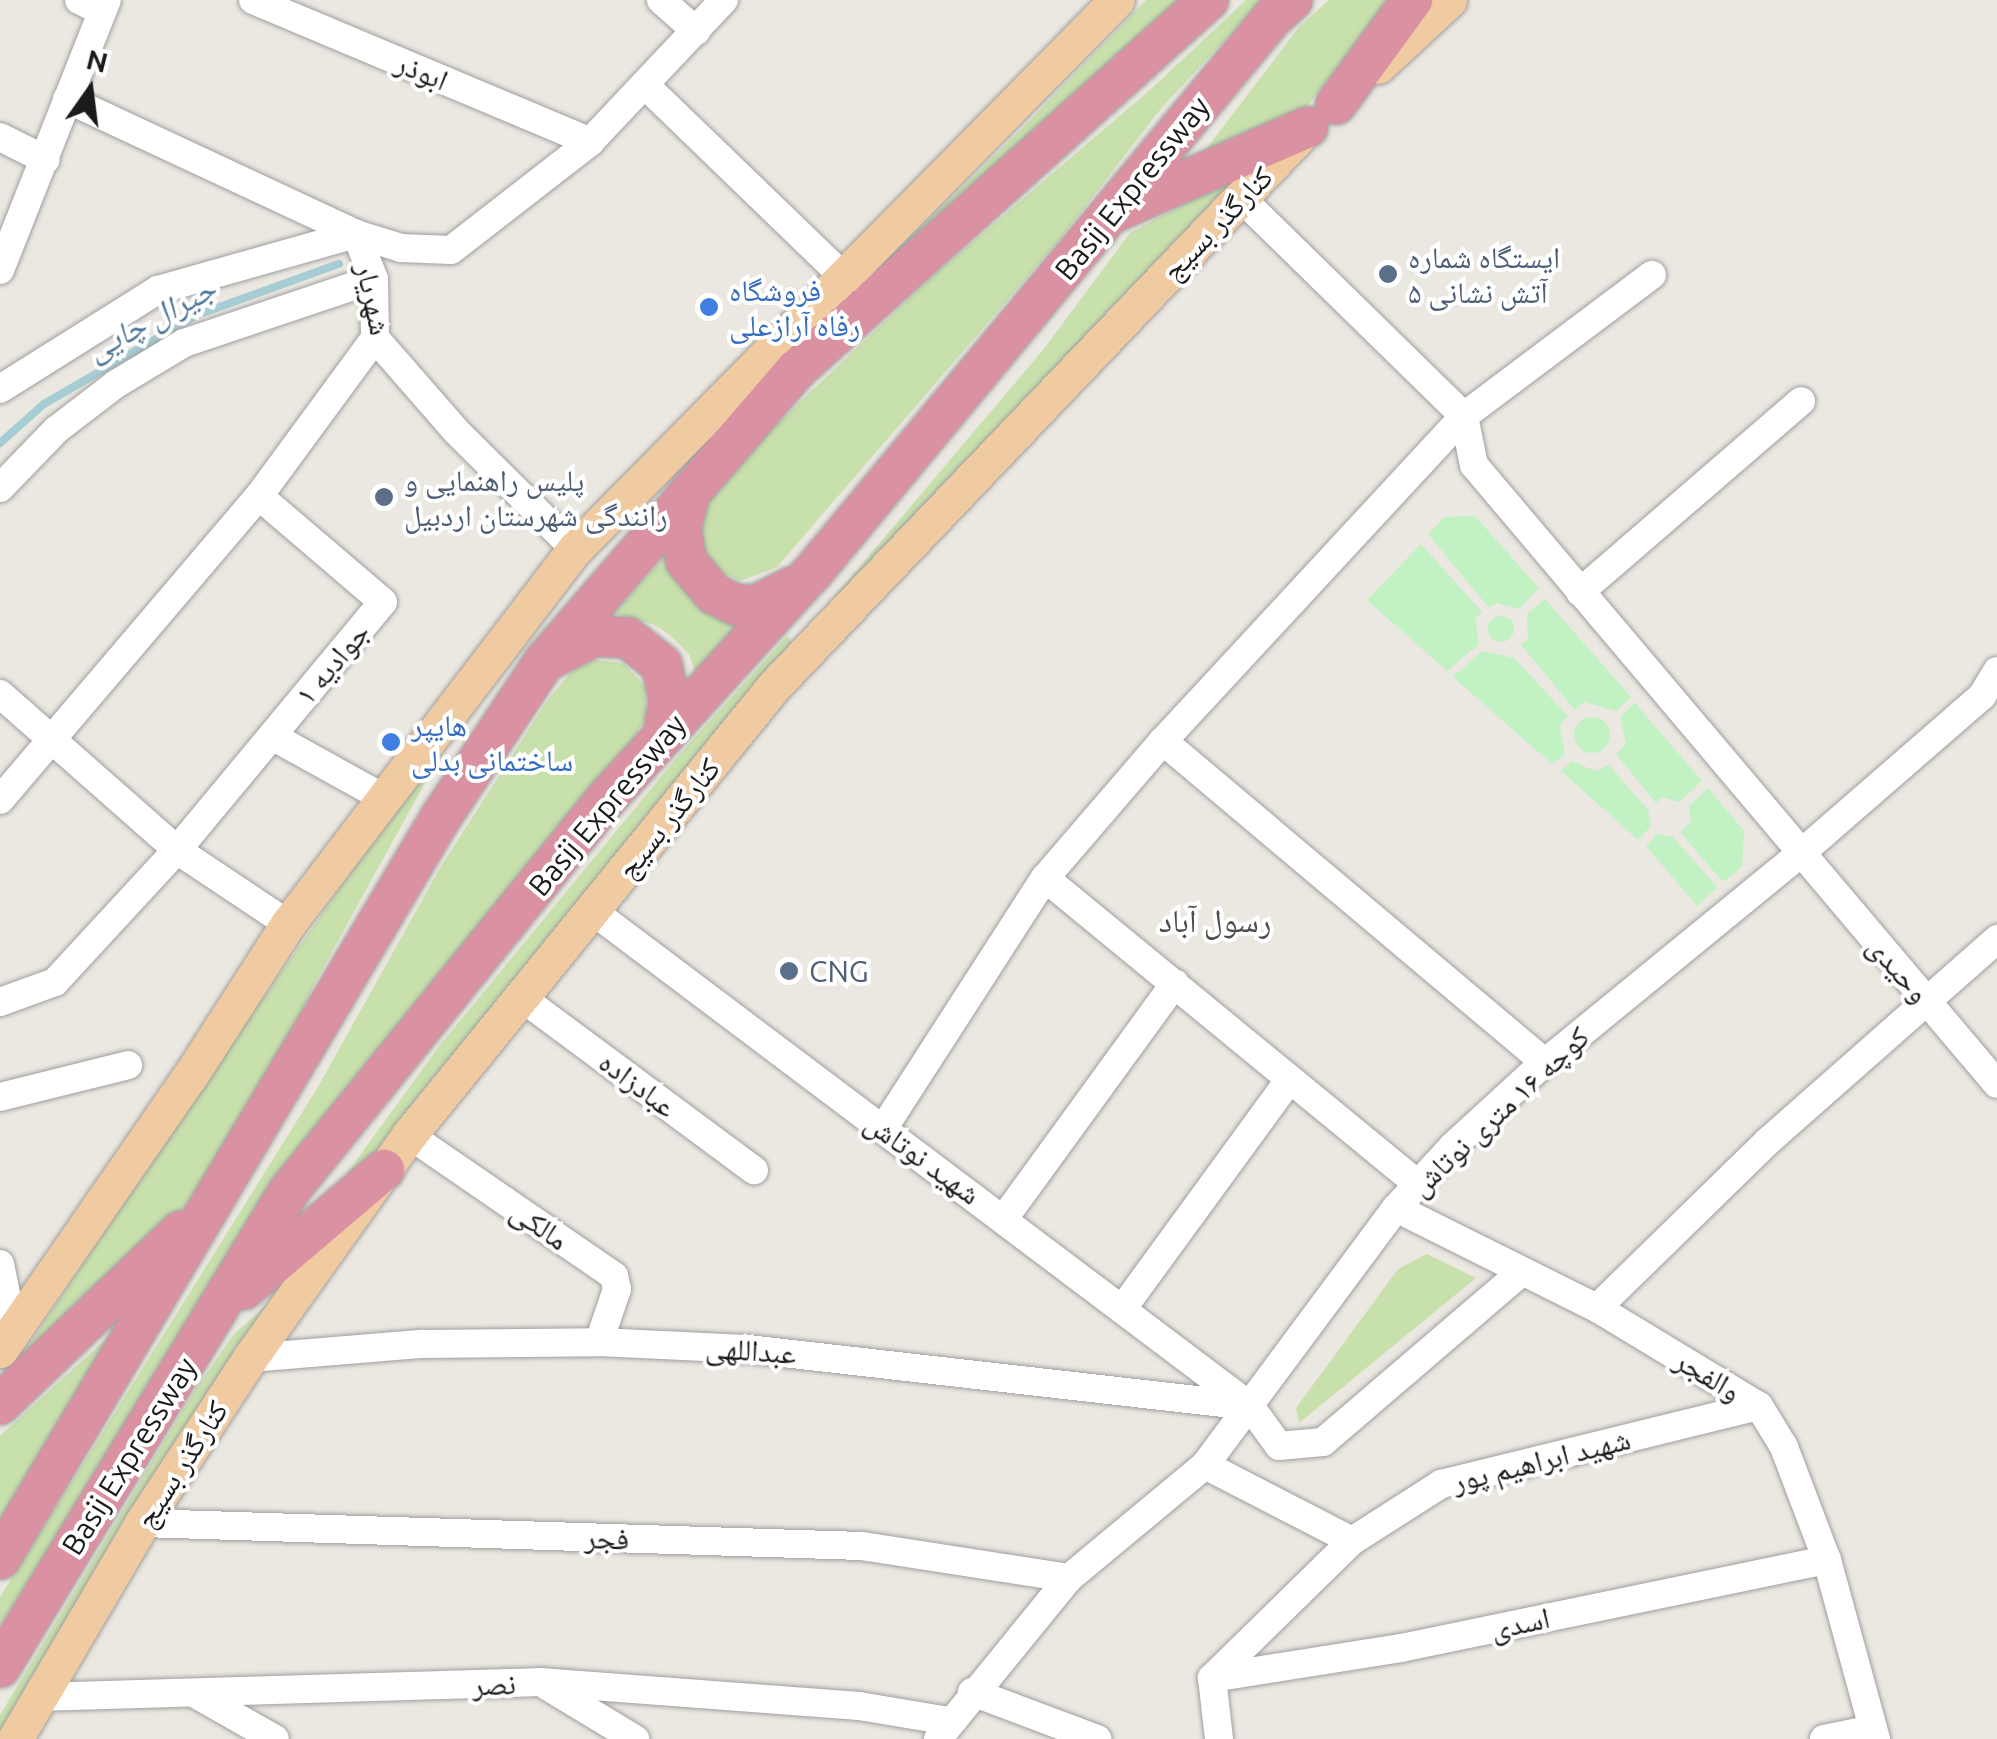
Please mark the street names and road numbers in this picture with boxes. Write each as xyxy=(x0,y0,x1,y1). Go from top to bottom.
street label: ابوذر xyxy=(390,44,454,98)
street label: Basij Expressway xyxy=(1047,89,1217,287)
street label: کنارگذر بسیج xyxy=(1154,159,1280,287)
street label: شهریار xyxy=(349,260,399,338)
street label: جوادیه ۱ xyxy=(287,614,377,712)
street label: Basij Expressway xyxy=(521,707,693,903)
street label: کنارگذر بسیج xyxy=(609,751,727,885)
street label: وحیدی xyxy=(1860,928,1938,1010)
street label: کوچه ۱۶ متری نوتاش xyxy=(1402,1019,1596,1203)
street label: عبادزاده xyxy=(592,1043,684,1125)
street label: شهید نوتاش xyxy=(858,1104,988,1212)
street label: مالکی xyxy=(504,1192,576,1258)
street label: عبداللهی xyxy=(704,1329,798,1371)
street label: والفجر xyxy=(1668,1341,1748,1409)
street label: Basij Expressway xyxy=(54,1351,204,1561)
street label: کنارگذر بسیج xyxy=(127,1394,235,1534)
street label: شهید ابراهیم پور xyxy=(1448,1420,1634,1500)
street label: فجر xyxy=(584,1519,630,1557)
street label: اسدی xyxy=(1487,1599,1553,1647)
street label: نصر xyxy=(472,1665,516,1703)

